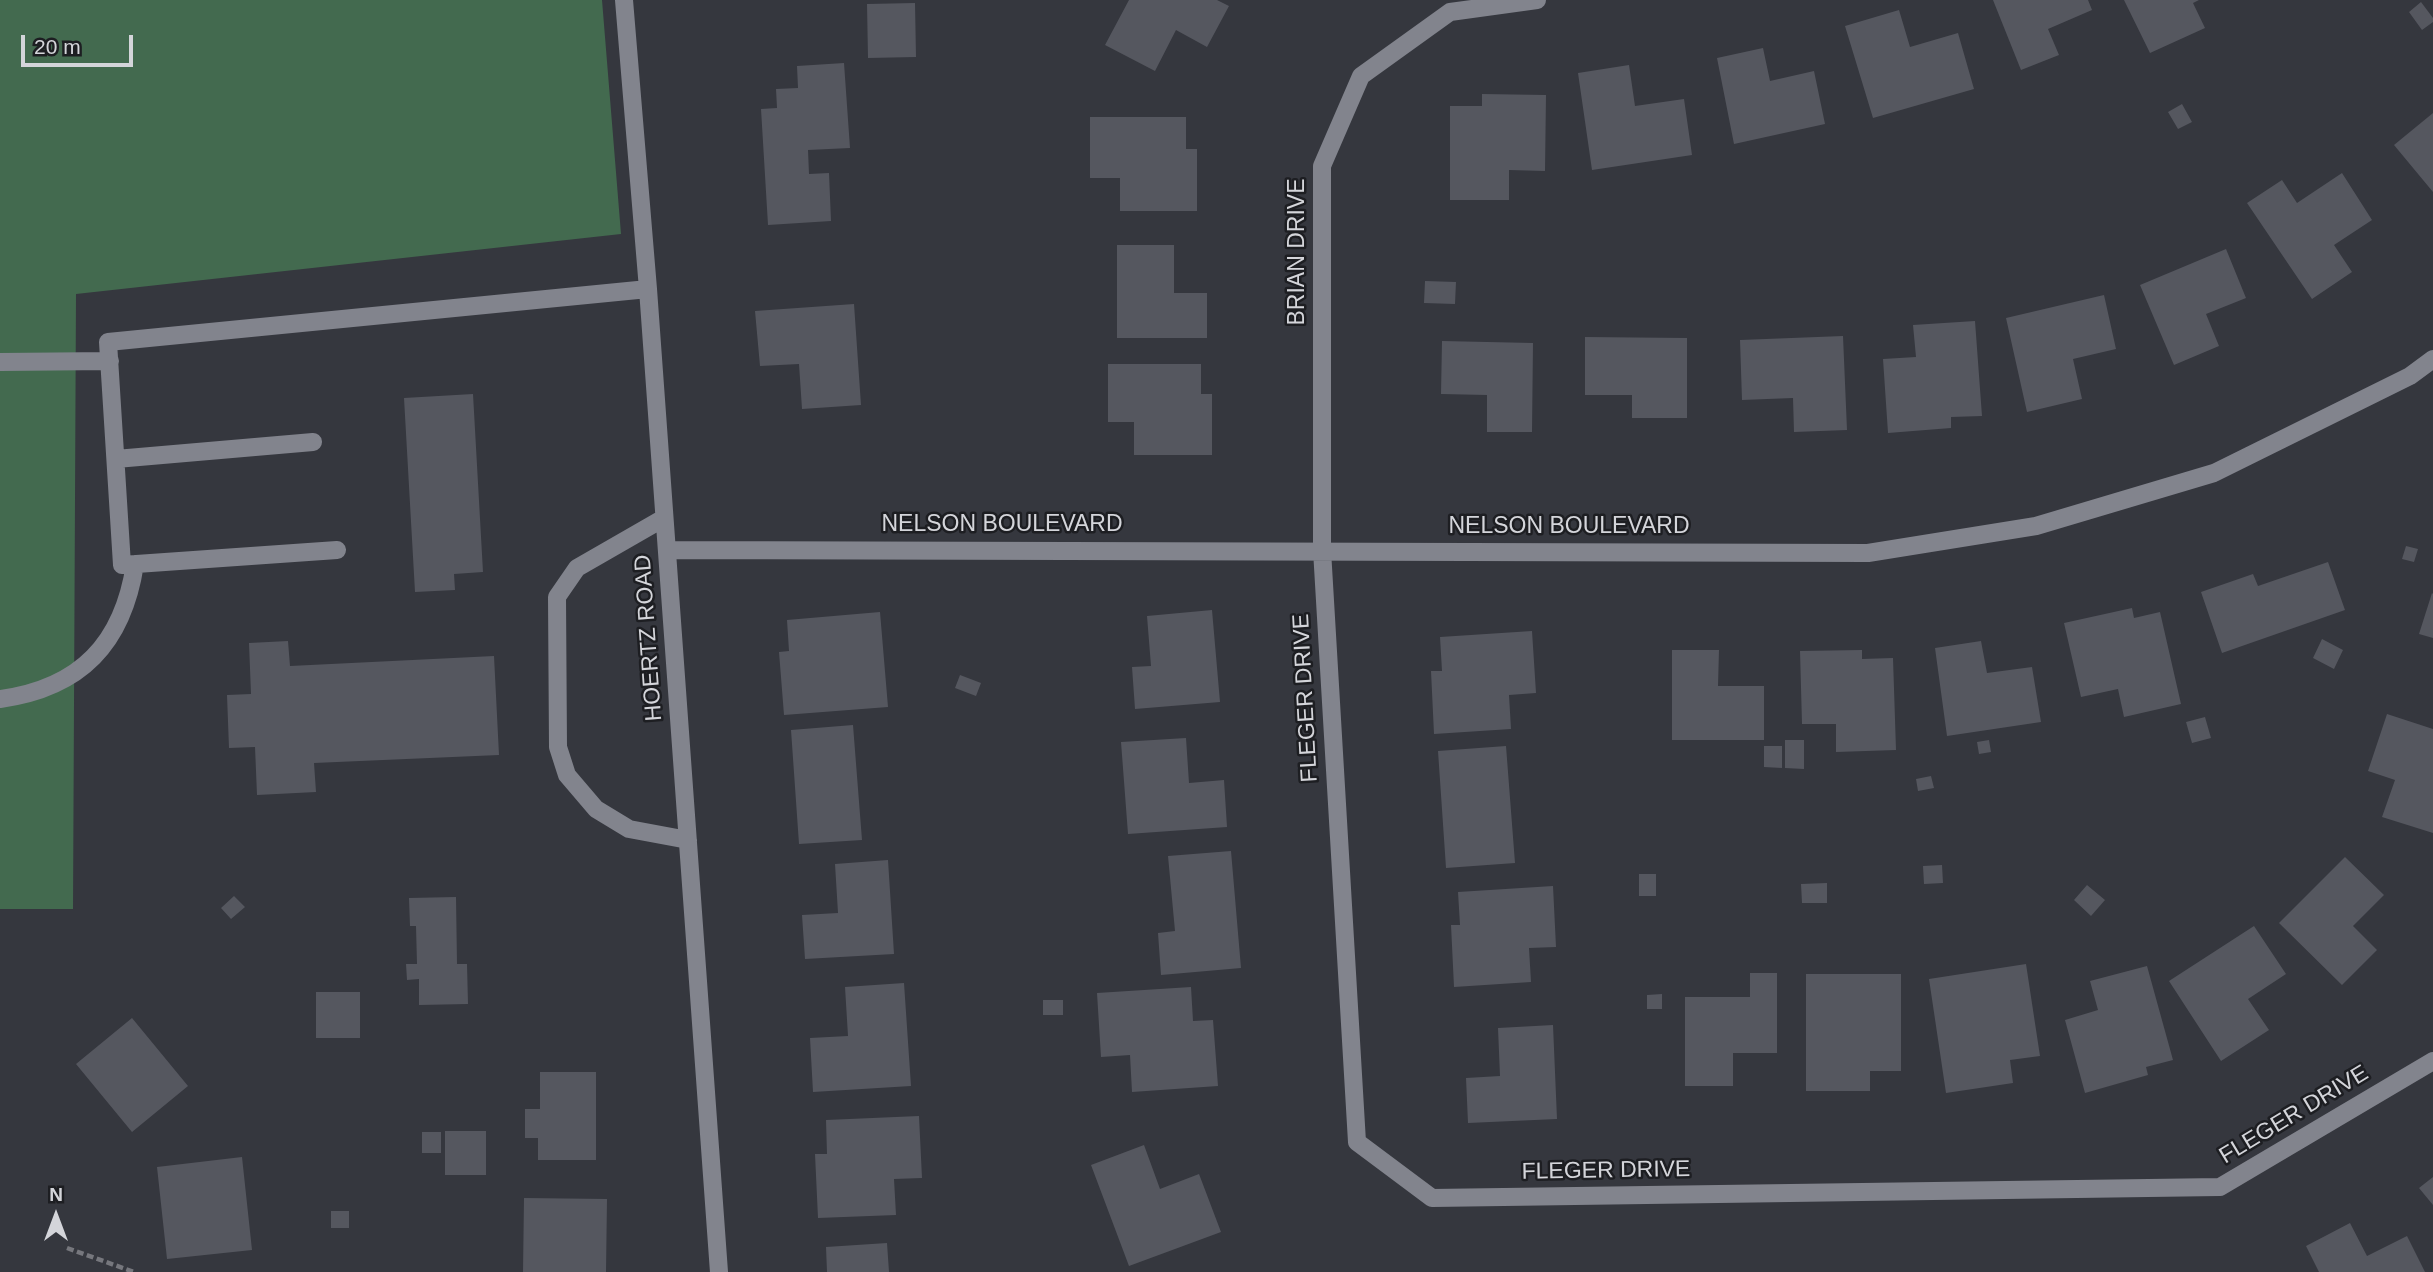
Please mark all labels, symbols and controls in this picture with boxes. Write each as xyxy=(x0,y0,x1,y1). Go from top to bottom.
scale bar xyxy=(24,21,136,65)
text: 20 m xyxy=(34,35,81,58)
street label: BRIAN DRIVE xyxy=(1284,179,1312,325)
street label: NELSON BOULEVARD xyxy=(881,511,1123,539)
street label: NELSON BOULEVARD xyxy=(1448,513,1690,541)
street label: HOERTZ ROAD xyxy=(629,554,669,722)
street label: FLEGER DRIVE xyxy=(1288,613,1324,783)
street label: FLEGER DRIVE xyxy=(2215,1060,2373,1170)
street label: FLEGER DRIVE xyxy=(1521,1156,1691,1186)
north arrow xyxy=(21,1181,91,1251)
text: N xyxy=(49,1184,63,1205)

